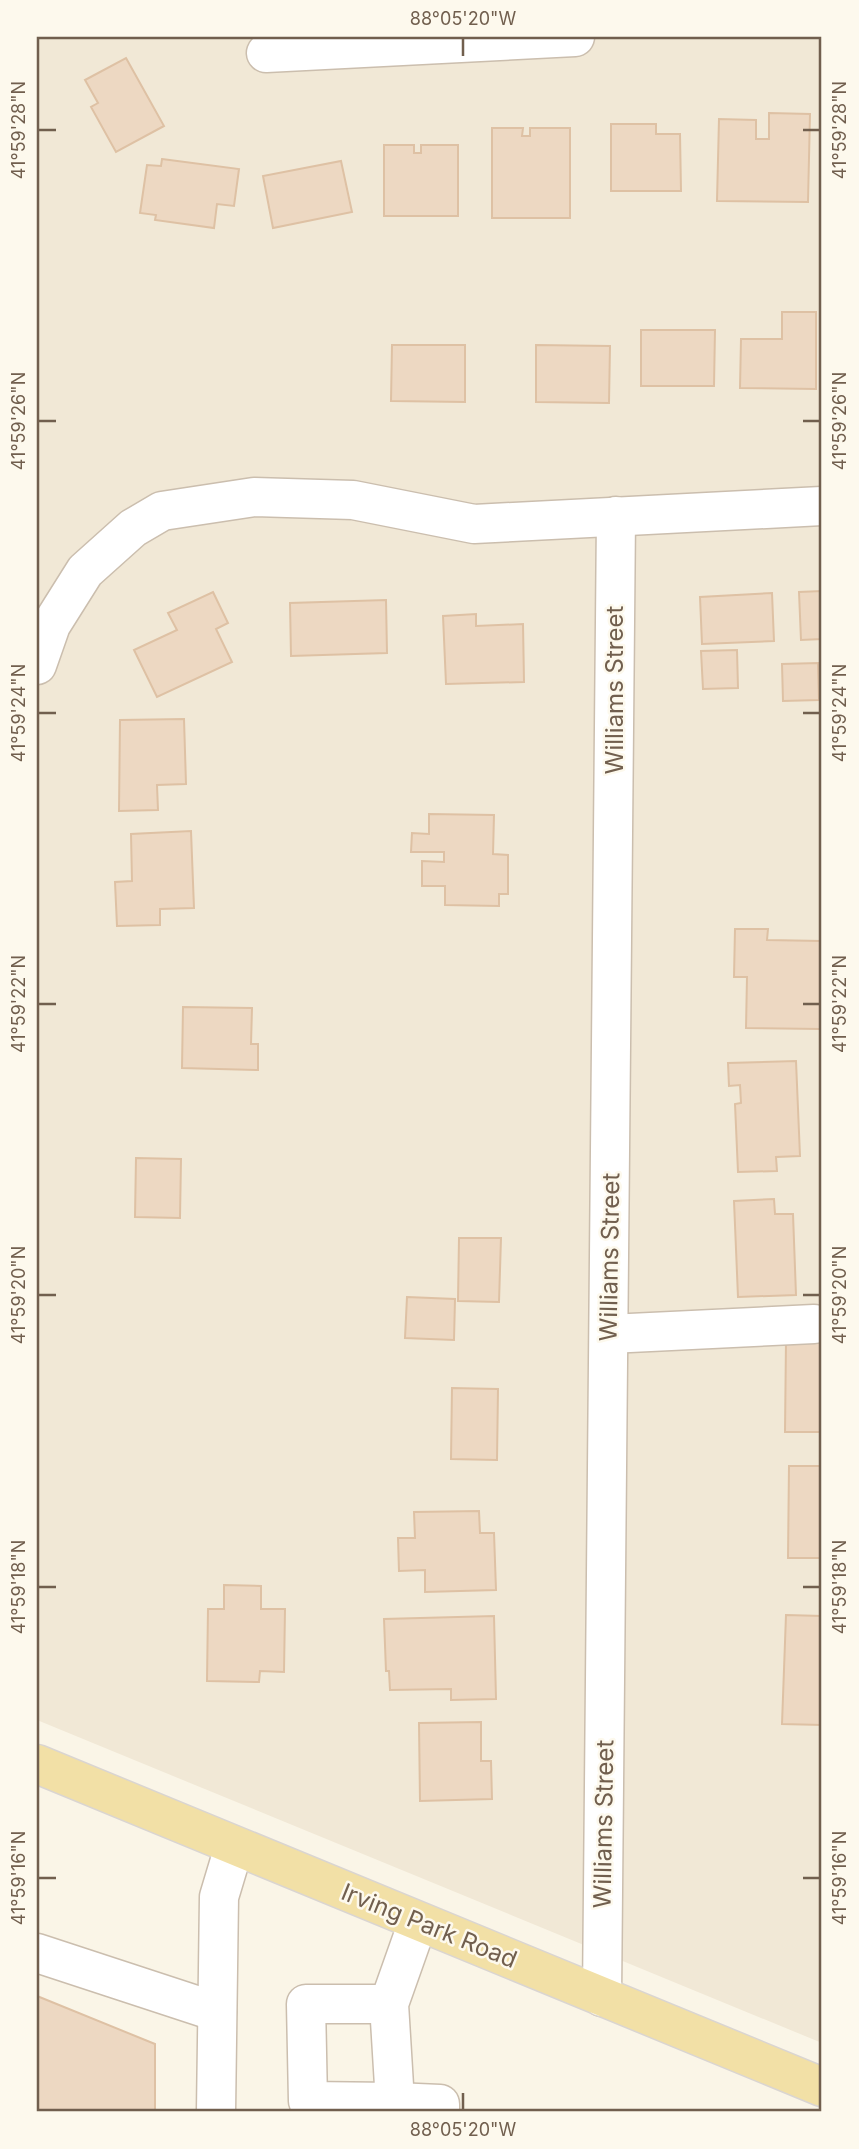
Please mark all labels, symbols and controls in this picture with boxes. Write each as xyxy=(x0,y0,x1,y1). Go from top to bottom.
text: 88°05'20"W xyxy=(410,8,516,29)
text: 41°59'28"N xyxy=(8,81,29,179)
text: 41°59'28"N xyxy=(829,81,850,179)
text: 41°59'26"N xyxy=(8,372,29,470)
text: 41°59'26"N xyxy=(829,372,850,470)
street label: Williams Street xyxy=(600,606,629,774)
text: 41°59'24"N xyxy=(8,664,29,762)
text: 41°59'24"N xyxy=(829,664,850,762)
text: 41°59'22"N xyxy=(8,955,29,1053)
text: 41°59'22"N xyxy=(829,955,850,1053)
street label: Williams Street xyxy=(594,1172,625,1342)
text: 41°59'20"N xyxy=(8,1246,29,1344)
text: 41°59'20"N xyxy=(829,1246,850,1344)
text: 41°59'18"N xyxy=(8,1540,29,1634)
text: 41°59'18"N xyxy=(829,1540,850,1634)
street label: Williams Street xyxy=(588,1739,619,1909)
text: 41°59'16"N xyxy=(8,1831,29,1925)
text: 41°59'16"N xyxy=(829,1831,850,1925)
street label: Irving Park Road xyxy=(337,1877,521,1974)
text: 88°05'20"W xyxy=(410,2119,516,2140)

